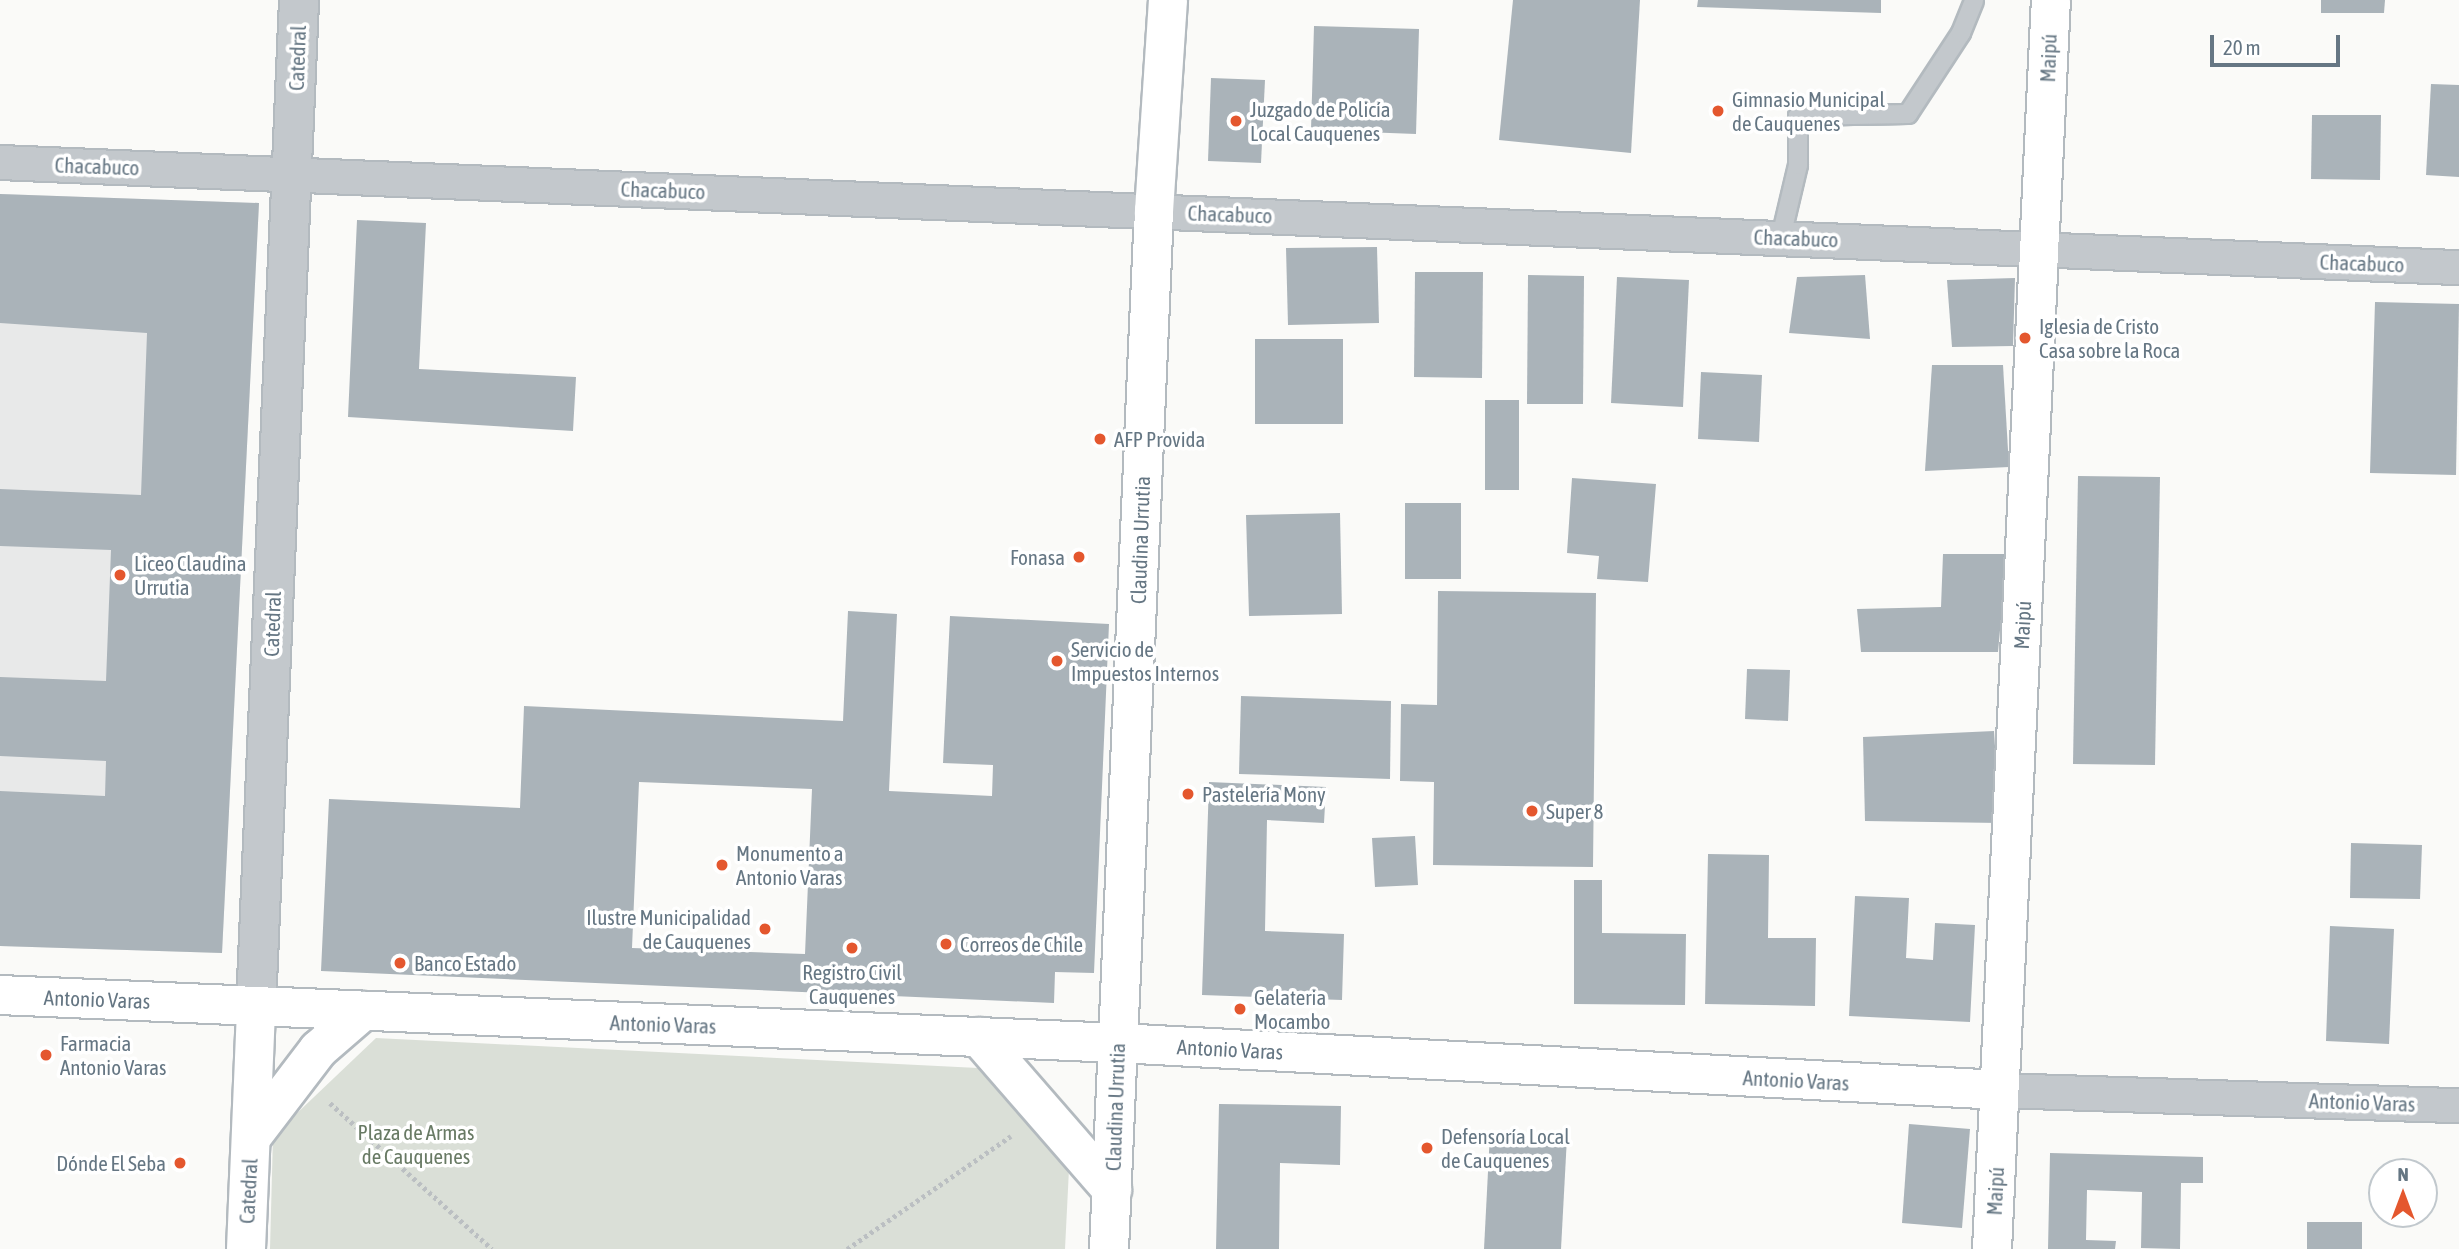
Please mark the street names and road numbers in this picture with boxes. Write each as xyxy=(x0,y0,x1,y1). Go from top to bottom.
street label: Catedral xyxy=(283,25,311,91)
street label: Maipú xyxy=(2035,33,2061,83)
street label: Chacabuco xyxy=(54,152,140,180)
street label: Chacabuco xyxy=(620,176,706,204)
street label: Chacabuco xyxy=(1187,200,1273,228)
street label: Chacabuco xyxy=(1753,224,1839,252)
street label: Chacabuco xyxy=(2319,249,2405,277)
street label: Claudina Urrutia xyxy=(1125,476,1155,604)
street label: Catedral xyxy=(258,591,286,657)
street label: Maipú xyxy=(2008,600,2036,650)
street label: Antonio Varas xyxy=(43,985,151,1013)
street label: Antonio Varas xyxy=(609,1010,717,1038)
street label: Antonio Varas xyxy=(1176,1034,1284,1064)
street label: Claudina Urrutia xyxy=(1100,1043,1130,1171)
street label: Antonio Varas xyxy=(1742,1065,1850,1095)
street label: Antonio Varas xyxy=(2308,1088,2416,1116)
street label: Catedral xyxy=(234,1158,262,1224)
street label: Maipú xyxy=(1981,1166,2009,1216)

